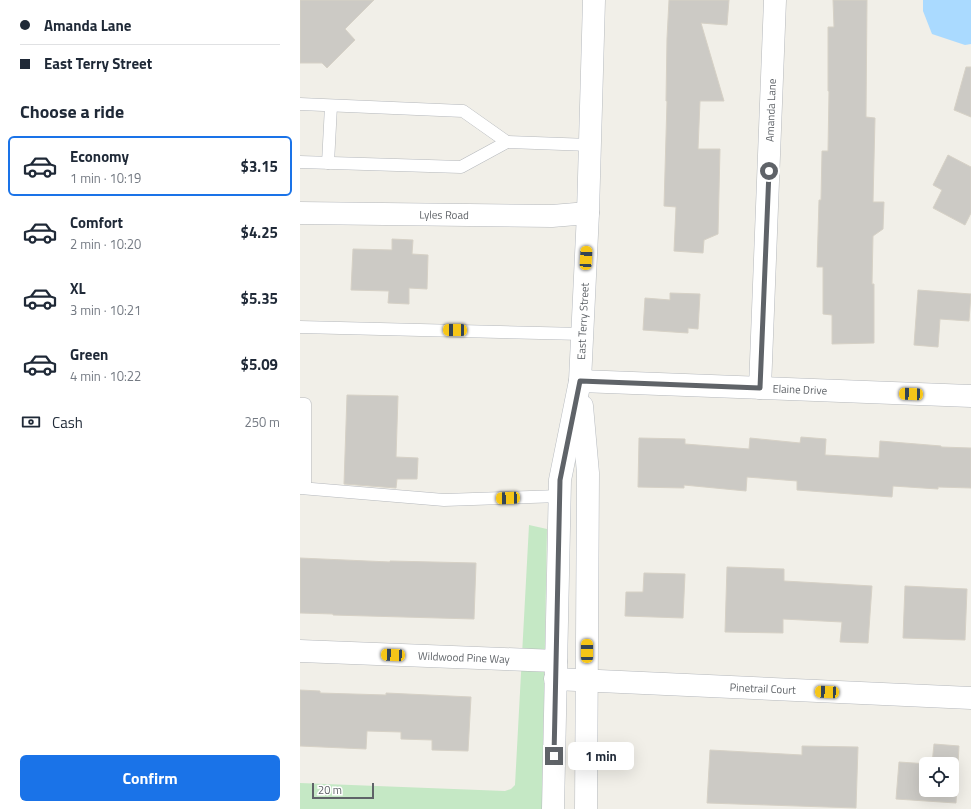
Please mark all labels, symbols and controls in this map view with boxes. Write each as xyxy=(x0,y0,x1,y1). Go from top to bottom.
text: Amanda Lane xyxy=(44,14,131,37)
text: East Terry Street xyxy=(44,52,152,75)
street label: Amanda Lane xyxy=(762,78,780,142)
text: Choose a ride xyxy=(20,98,124,125)
text: Economy xyxy=(70,145,129,168)
icon: car xyxy=(22,148,58,184)
text: $3.15 xyxy=(241,155,278,178)
route start xyxy=(760,162,778,180)
text: 1 min · 10:19 xyxy=(70,168,141,188)
street label: Lyles Road xyxy=(419,206,469,223)
text: Comfort xyxy=(70,211,123,234)
icon: car xyxy=(22,214,58,250)
text: $4.25 xyxy=(241,221,278,244)
text: 2 min · 10:20 xyxy=(70,234,141,254)
car xyxy=(579,246,593,270)
text: XL xyxy=(70,277,86,300)
icon: car xyxy=(22,280,58,316)
street label: East Terry Street xyxy=(573,282,593,360)
text: $5.35 xyxy=(241,287,278,310)
text: 3 min · 10:21 xyxy=(70,300,141,320)
car xyxy=(443,324,467,336)
text: Green xyxy=(70,343,108,366)
icon: car xyxy=(22,346,58,382)
text: $5.09 xyxy=(241,353,278,376)
text: 4 min · 10:22 xyxy=(70,366,141,386)
street label: Elaine Drive xyxy=(772,380,828,398)
car xyxy=(899,388,923,400)
icon: cash xyxy=(20,411,42,433)
text: Cash xyxy=(52,411,83,434)
text: 250 m xyxy=(244,412,280,432)
car xyxy=(496,492,520,504)
car xyxy=(581,639,593,663)
car xyxy=(381,648,405,662)
street label: Wildwood Pine Way xyxy=(418,648,511,667)
street label: Pinetrail Court xyxy=(729,679,796,698)
car xyxy=(815,685,839,699)
callout: 1 min xyxy=(568,742,634,770)
text: 1 min xyxy=(585,746,617,766)
route end xyxy=(545,747,563,765)
button: Confirm xyxy=(20,755,280,801)
map controls xyxy=(919,757,959,797)
button: locate xyxy=(919,757,959,797)
scale bar xyxy=(312,781,374,800)
text: 20 m xyxy=(318,782,342,798)

